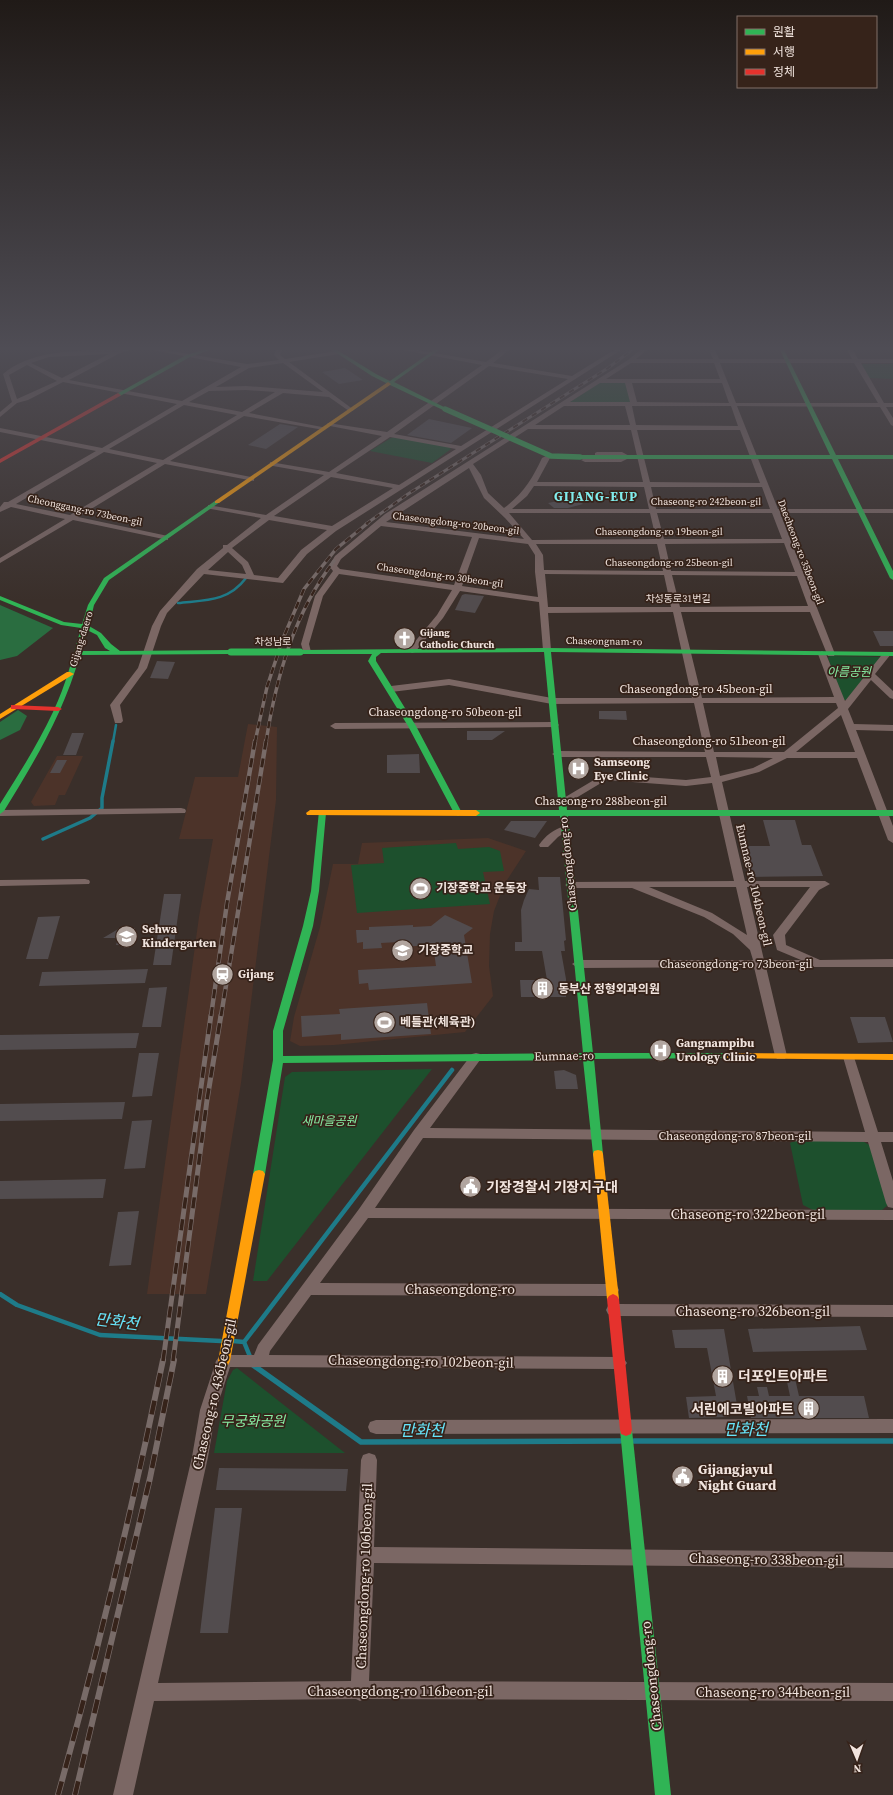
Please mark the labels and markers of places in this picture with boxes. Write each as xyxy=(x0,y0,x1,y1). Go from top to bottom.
church icon: Gijang Catholic Church xyxy=(392,625,418,651)
place label: Gijang Catholic Church xyxy=(420,626,495,651)
place label: Samseong Eye Clinic xyxy=(594,754,651,784)
hospital icon: Samseong Eye Clinic xyxy=(566,756,592,782)
sports icon: 기장중학교 운동장 xyxy=(407,875,433,901)
place label: 기장중학교 운동장 xyxy=(436,880,527,896)
place label: Sehwa Kindergarten xyxy=(142,921,217,951)
school or university icon: Sehwa Kindergarten xyxy=(114,923,140,949)
school or university icon: 기장중학교 xyxy=(389,937,415,963)
place label: 기장중학교 xyxy=(418,942,473,958)
station icon: Gijang xyxy=(210,961,236,987)
place label: Gijang xyxy=(238,966,274,982)
building icon: 동부산 정형외과의원 xyxy=(530,976,556,1002)
place label: 동부산 정형외과의원 xyxy=(558,981,660,997)
sports icon: 베틀관(체육관) xyxy=(372,1009,398,1035)
place label: 베틀관(체육관) xyxy=(400,1014,475,1030)
place label: Gangnampibu Urology Clinic xyxy=(676,1035,755,1065)
hospital icon: Gangnampibu Urology Clinic xyxy=(647,1037,673,1063)
public building icon: 기장경찰서 기장지구대 xyxy=(458,1174,484,1200)
place label: 기장경찰서 기장지구대 xyxy=(486,1177,618,1197)
building icon: 더포인트아파트 xyxy=(709,1363,735,1389)
place label: 더포인트아파트 xyxy=(738,1366,828,1386)
building icon: 서린에코빌아파트 xyxy=(796,1396,822,1422)
place label: 서린에코빌아파트 xyxy=(691,1399,794,1419)
place label: Gijangjayul Night Guard xyxy=(698,1459,777,1495)
public building icon: Gijangjayul Night Guard xyxy=(670,1464,696,1490)

